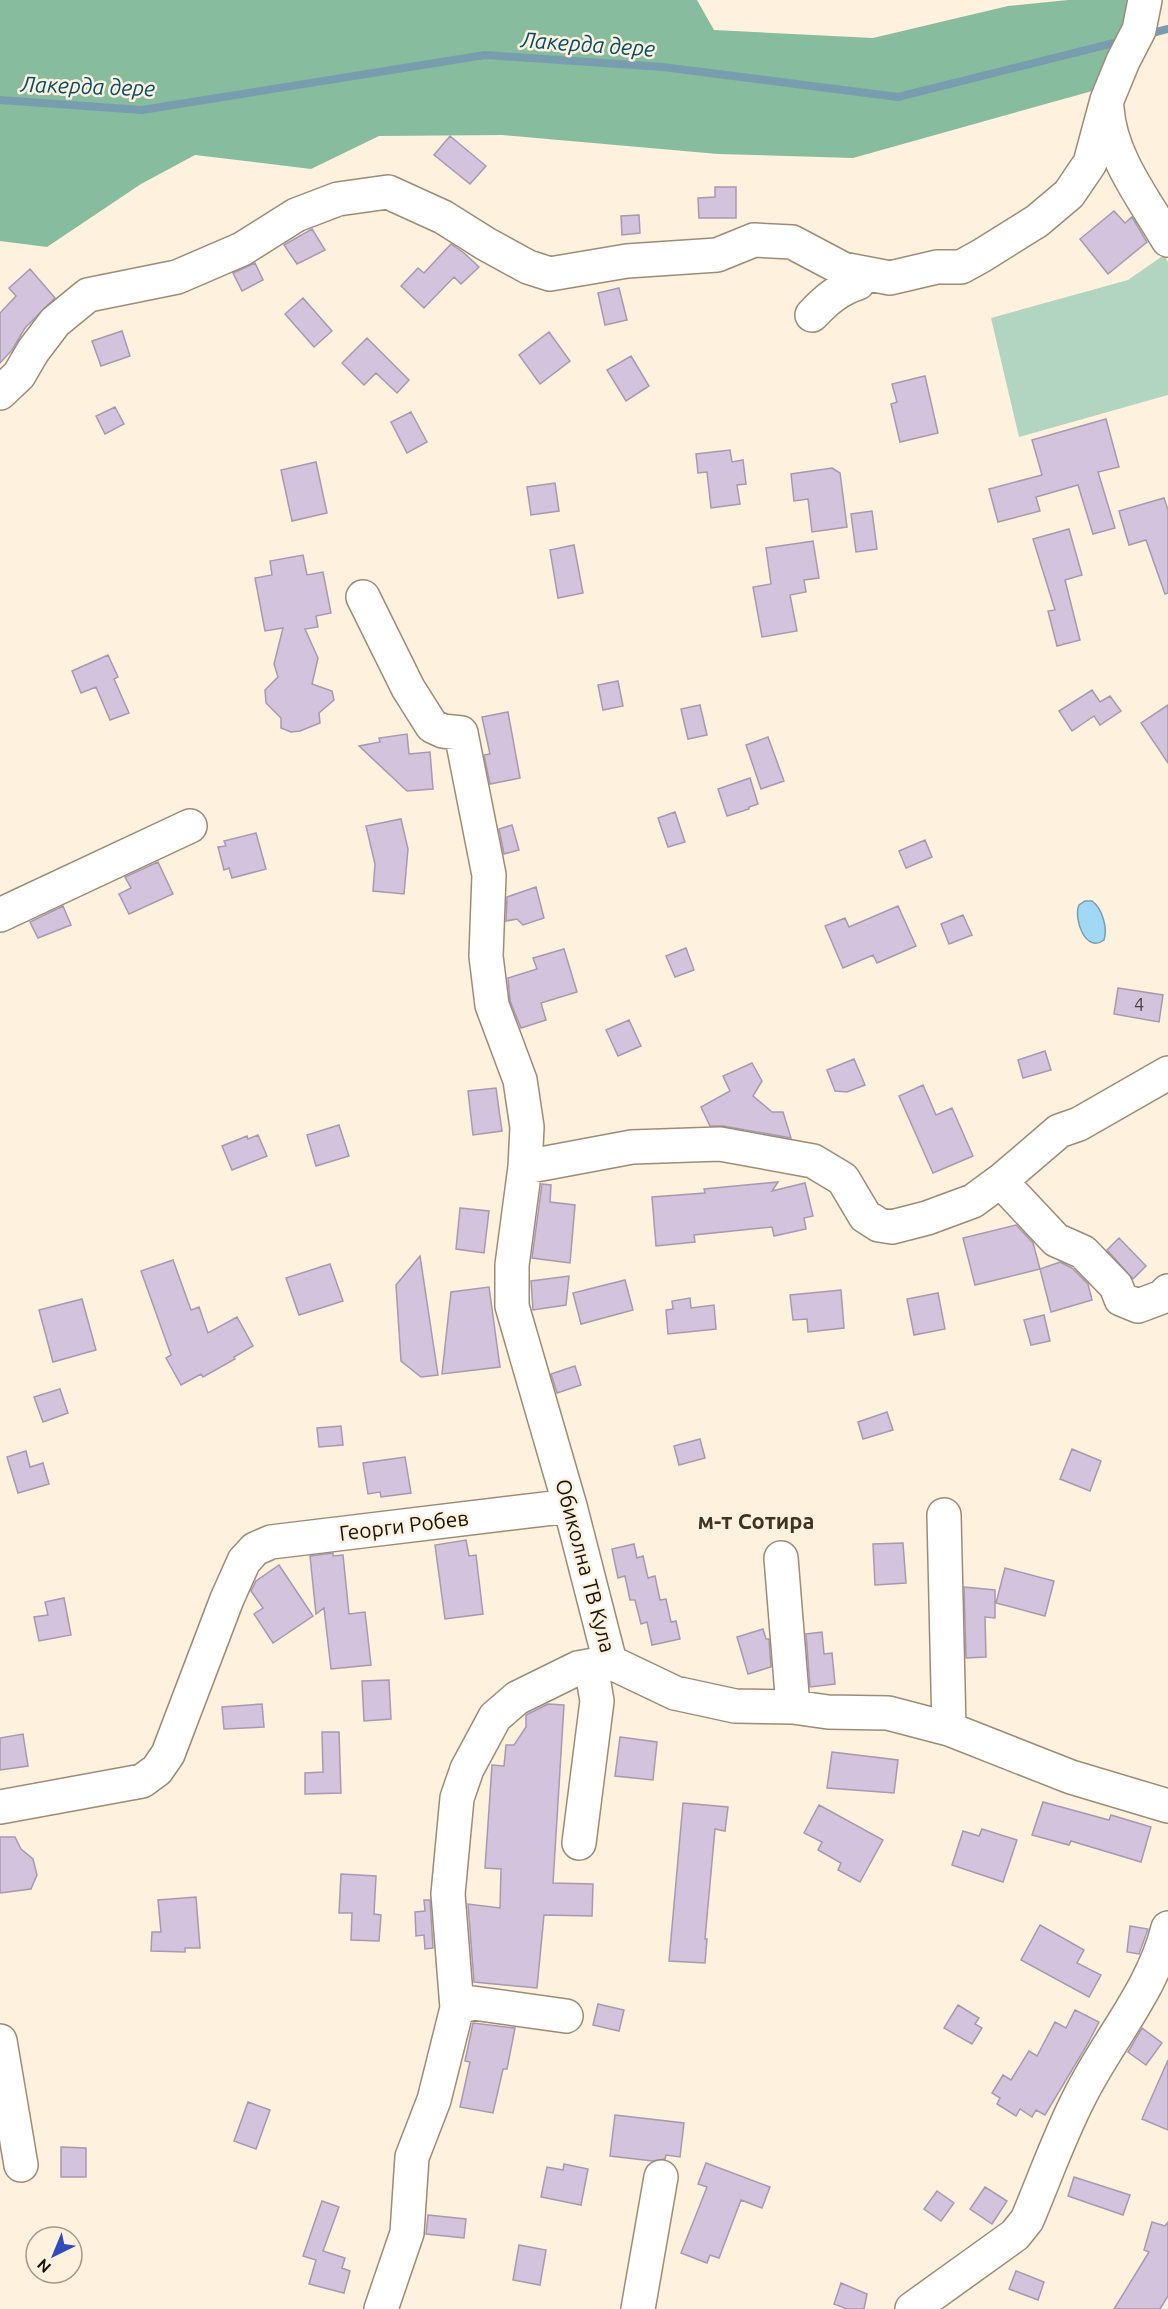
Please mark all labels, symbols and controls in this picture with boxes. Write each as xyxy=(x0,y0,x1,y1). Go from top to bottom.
water label: Лакерда дере xyxy=(519,26,656,61)
water label: Лакерда дере xyxy=(19,71,156,100)
house number: 4 xyxy=(1134,994,1144,1014)
street label: Обиколна ТВ Кула xyxy=(551,1476,621,1655)
street label: Георги Робев xyxy=(338,1505,470,1545)
district label: м-т Сотира xyxy=(698,1508,814,1533)
north arrow xyxy=(24,2225,84,2285)
text: N xyxy=(33,2255,54,2277)

